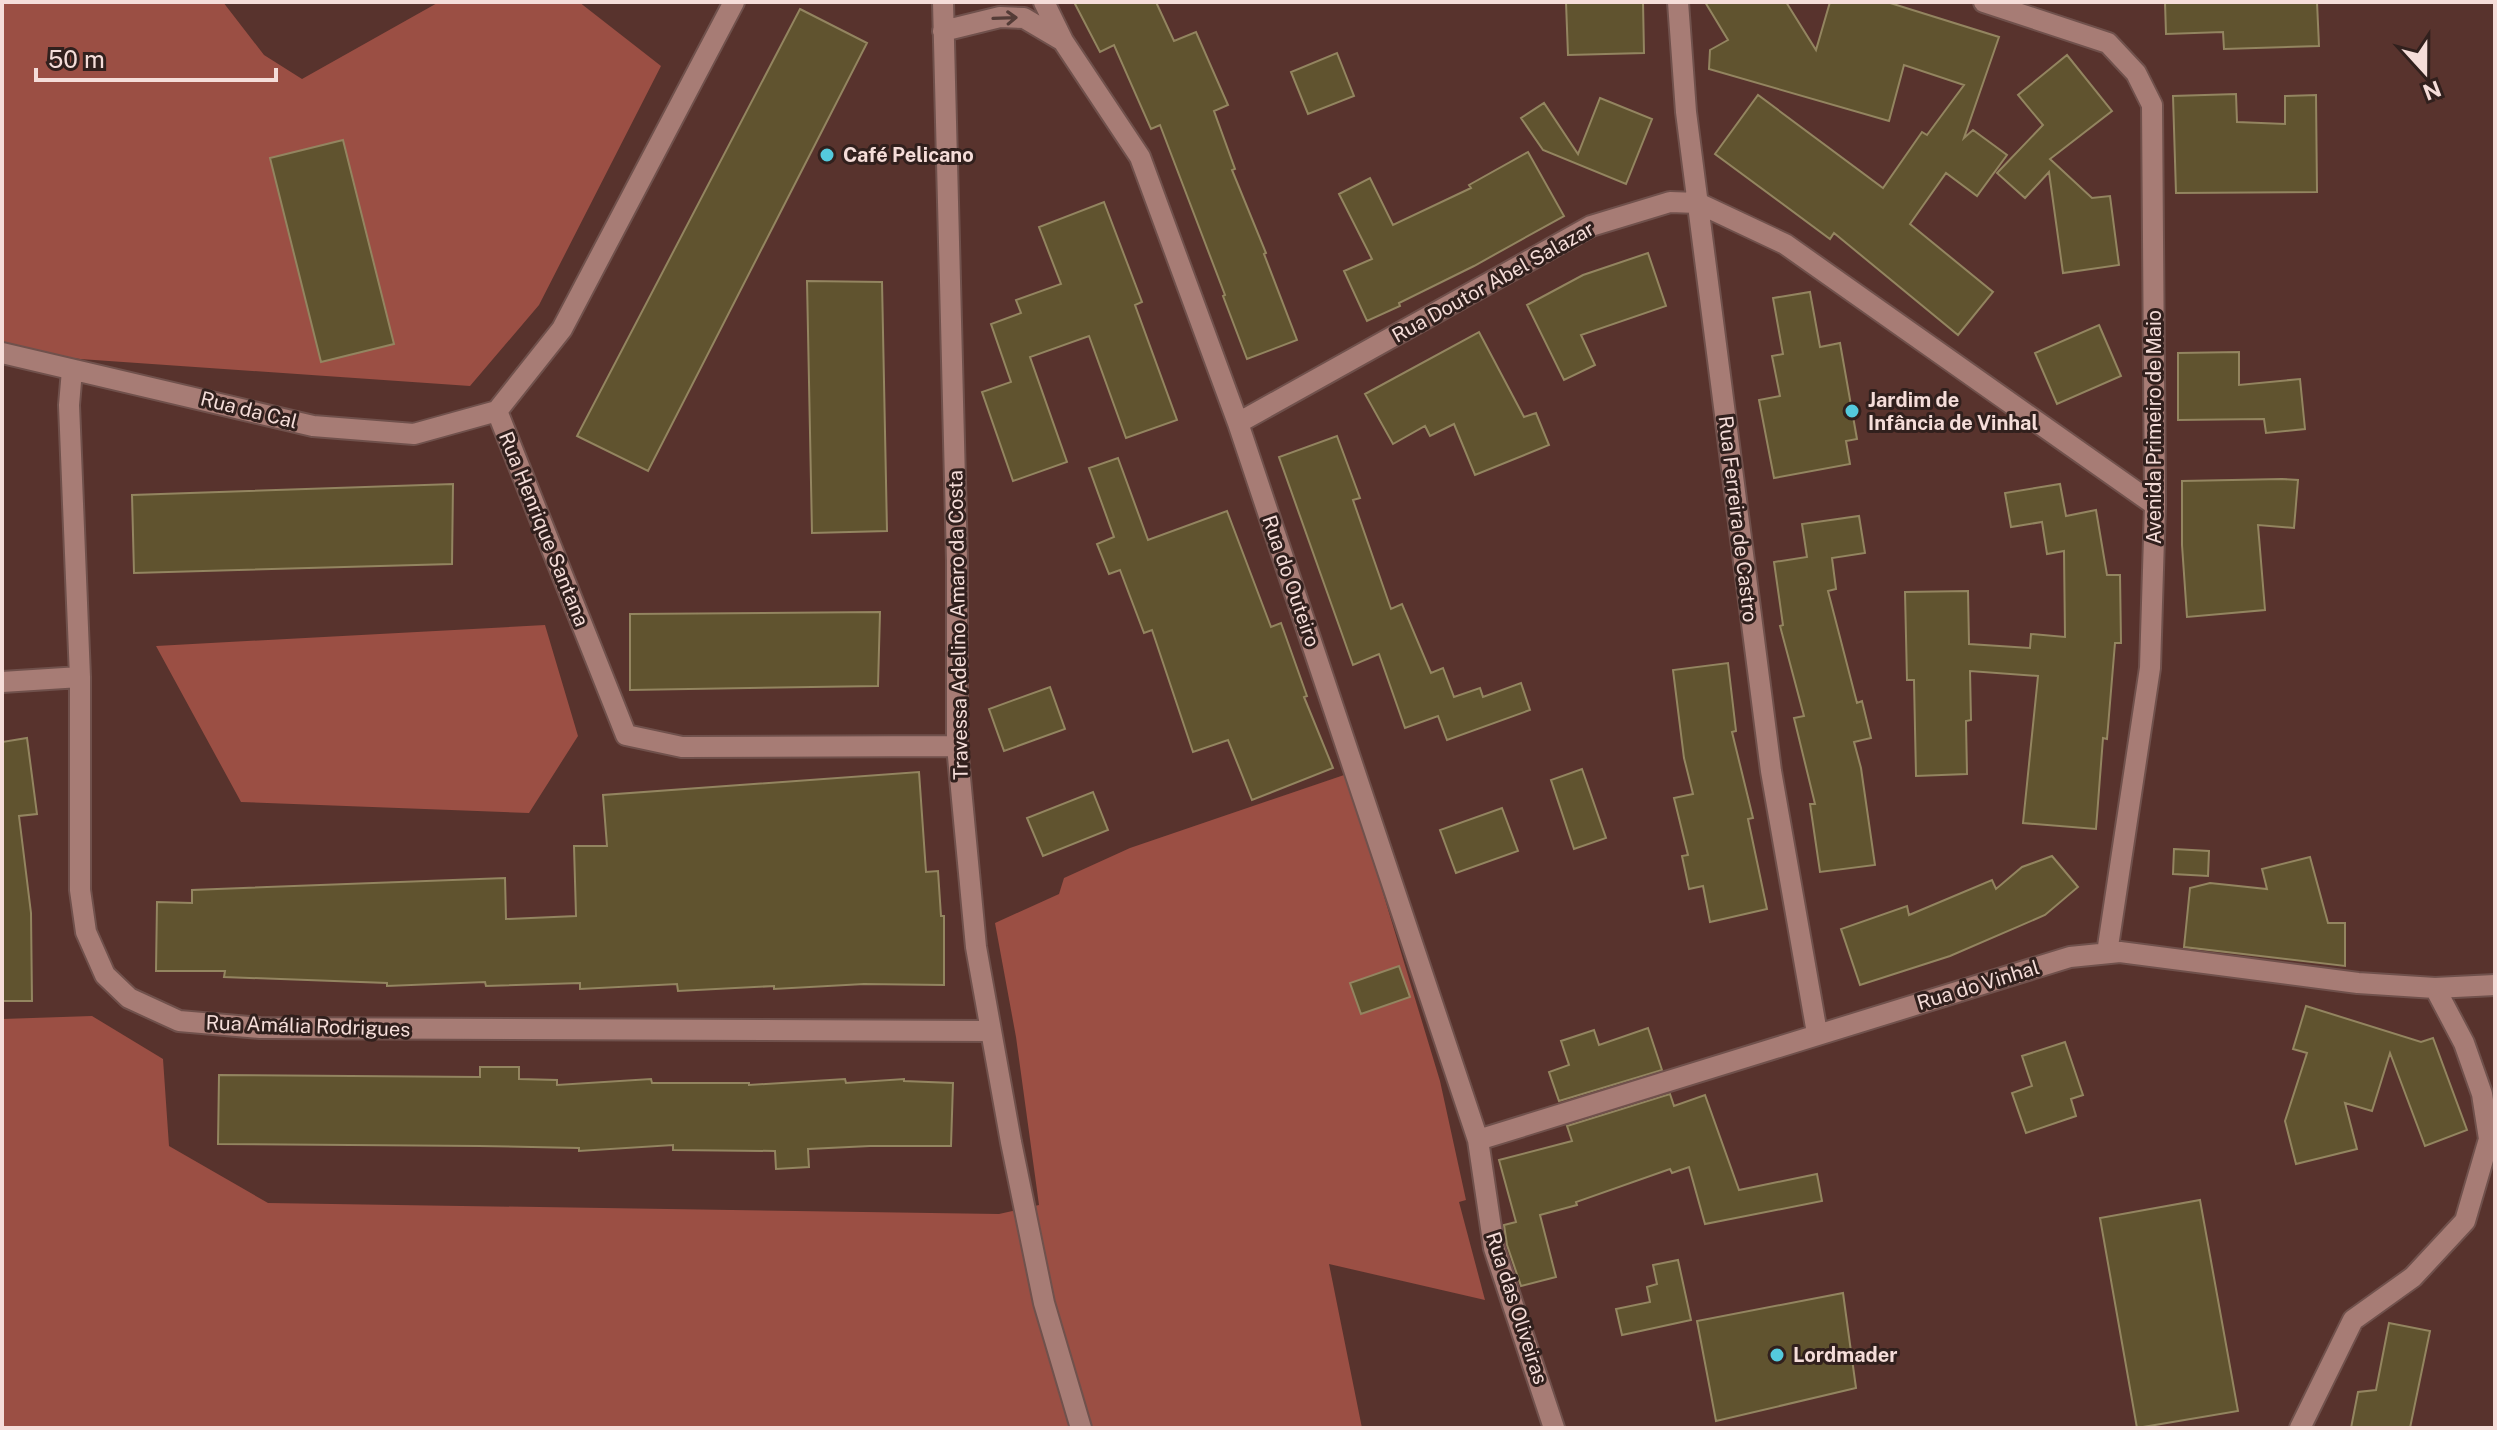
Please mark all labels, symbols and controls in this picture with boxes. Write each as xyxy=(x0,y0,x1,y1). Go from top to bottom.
one-way arrow xyxy=(991,11,1018,26)
scale bar xyxy=(36,32,276,82)
north arrow xyxy=(2385,32,2465,112)
text: 50 m xyxy=(48,45,105,73)
text: N xyxy=(2419,75,2445,106)
place label: Café Pelicano xyxy=(843,143,974,167)
marker: Café Pelicano xyxy=(818,146,836,164)
street label: Rua Doutor Abel Salazar xyxy=(1388,216,1598,348)
street label: Avenida Primeiro de Maio xyxy=(2142,310,2166,544)
street label: Rua da Cal xyxy=(198,386,300,434)
place label: Jardim de Infância de Vinhal xyxy=(1868,388,2038,435)
marker: Jardim de Infância de Vinhal xyxy=(1843,402,1861,420)
street label: Rua Ferreira de Castro xyxy=(1713,414,1763,624)
street label: Rua Henrique Santana xyxy=(494,428,594,630)
street label: Travessa Adelino Amaro da Costa xyxy=(943,470,973,780)
street label: Rua do Outeiro xyxy=(1257,512,1325,650)
street label: Rua do Vinhal xyxy=(1914,955,2042,1015)
street label: Rua Amália Rodrigues xyxy=(205,1010,411,1042)
street label: Rua das Oliveiras xyxy=(1481,1229,1553,1387)
place label: Lordmader xyxy=(1793,1343,1897,1367)
marker: Lordmader xyxy=(1768,1346,1786,1364)

